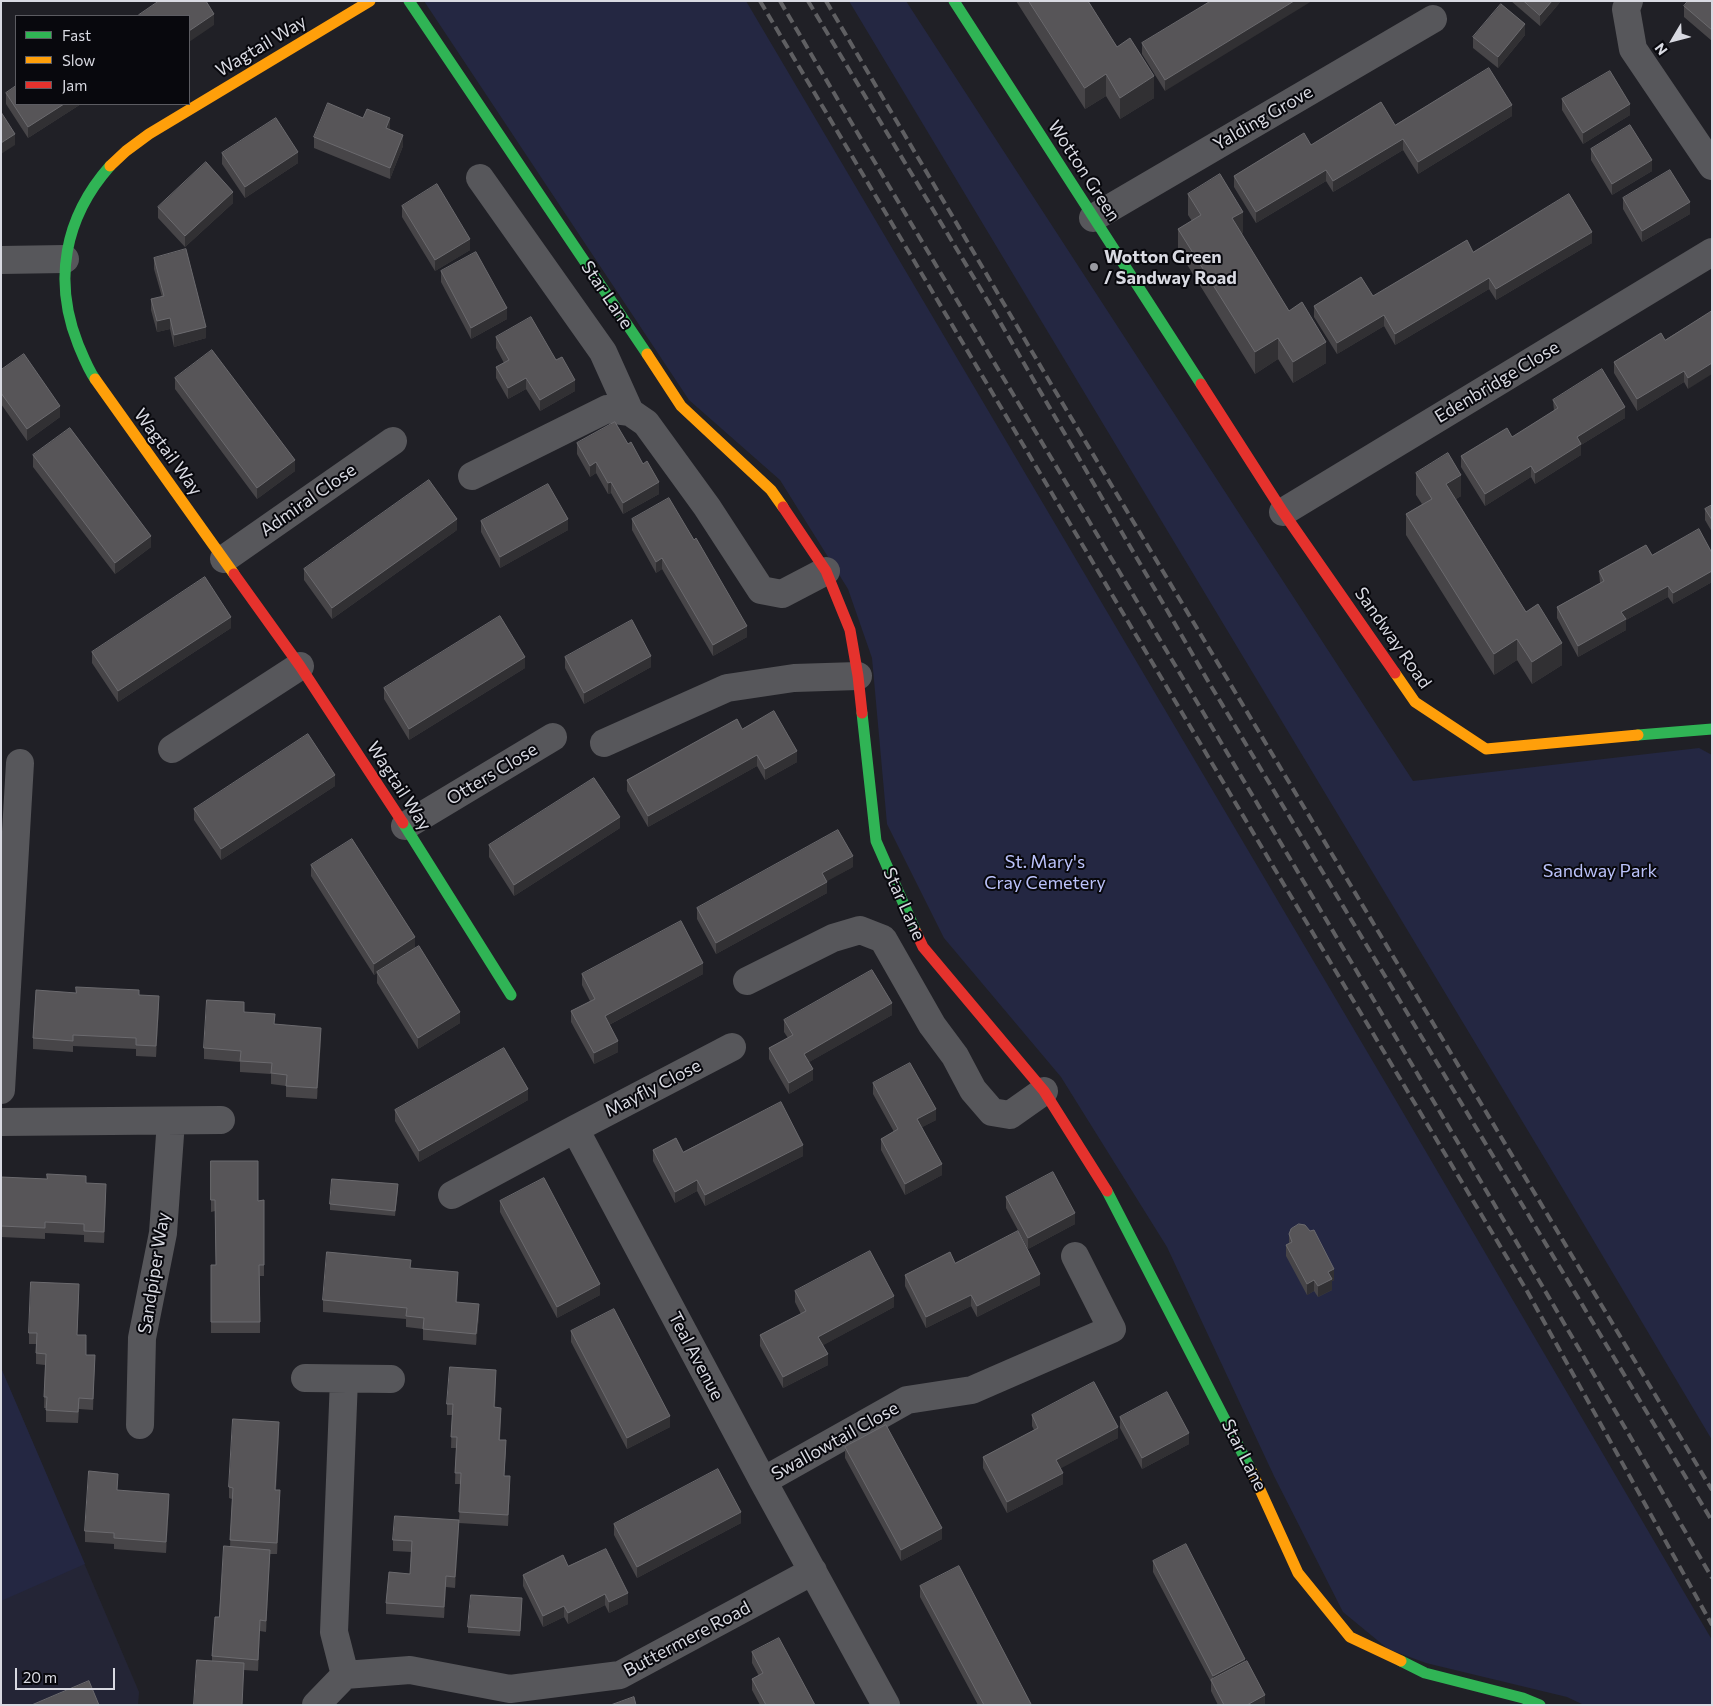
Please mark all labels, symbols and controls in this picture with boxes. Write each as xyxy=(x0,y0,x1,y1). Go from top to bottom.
street label: Wagtail Way xyxy=(212,10,310,82)
legend xyxy=(15,15,190,105)
north arrow xyxy=(1648,15,1698,65)
text: Fast xyxy=(62,26,91,44)
text: N xyxy=(1651,40,1671,59)
text: Slow xyxy=(62,51,95,69)
text: Jam xyxy=(62,76,87,94)
street label: Yalding Grove xyxy=(1209,81,1317,155)
street label: Wotton Green xyxy=(1043,116,1125,226)
place label: Wotton Green / Sandway Road xyxy=(1104,246,1237,288)
street label: Star Lane xyxy=(576,257,638,333)
marker: Wotton Green / Sandway Road xyxy=(1088,261,1100,273)
street label: Edenbridge Close xyxy=(1431,336,1563,428)
street label: Wagtail Way xyxy=(129,404,207,500)
street label: Admiral Close xyxy=(256,459,360,541)
street label: Sandway Road xyxy=(1350,583,1436,693)
street label: Wagtail Way xyxy=(362,737,436,835)
street label: Otters Close xyxy=(443,738,541,810)
park label: St. Mary's Cray Cemetery xyxy=(984,851,1106,894)
park label: Sandway Park xyxy=(1543,860,1657,882)
street label: Star Lane xyxy=(878,864,930,944)
street label: Mayfly Close xyxy=(601,1054,705,1122)
street label: Sandpiper Way xyxy=(134,1211,174,1335)
street label: Teal Avenue xyxy=(664,1308,728,1404)
street label: Swallowtail Close xyxy=(767,1397,903,1485)
street label: Star Lane xyxy=(1217,1416,1271,1494)
street label: Buttermere Road xyxy=(620,1597,754,1681)
scale bar xyxy=(18,1658,118,1690)
text: 20 m xyxy=(23,1668,57,1686)

